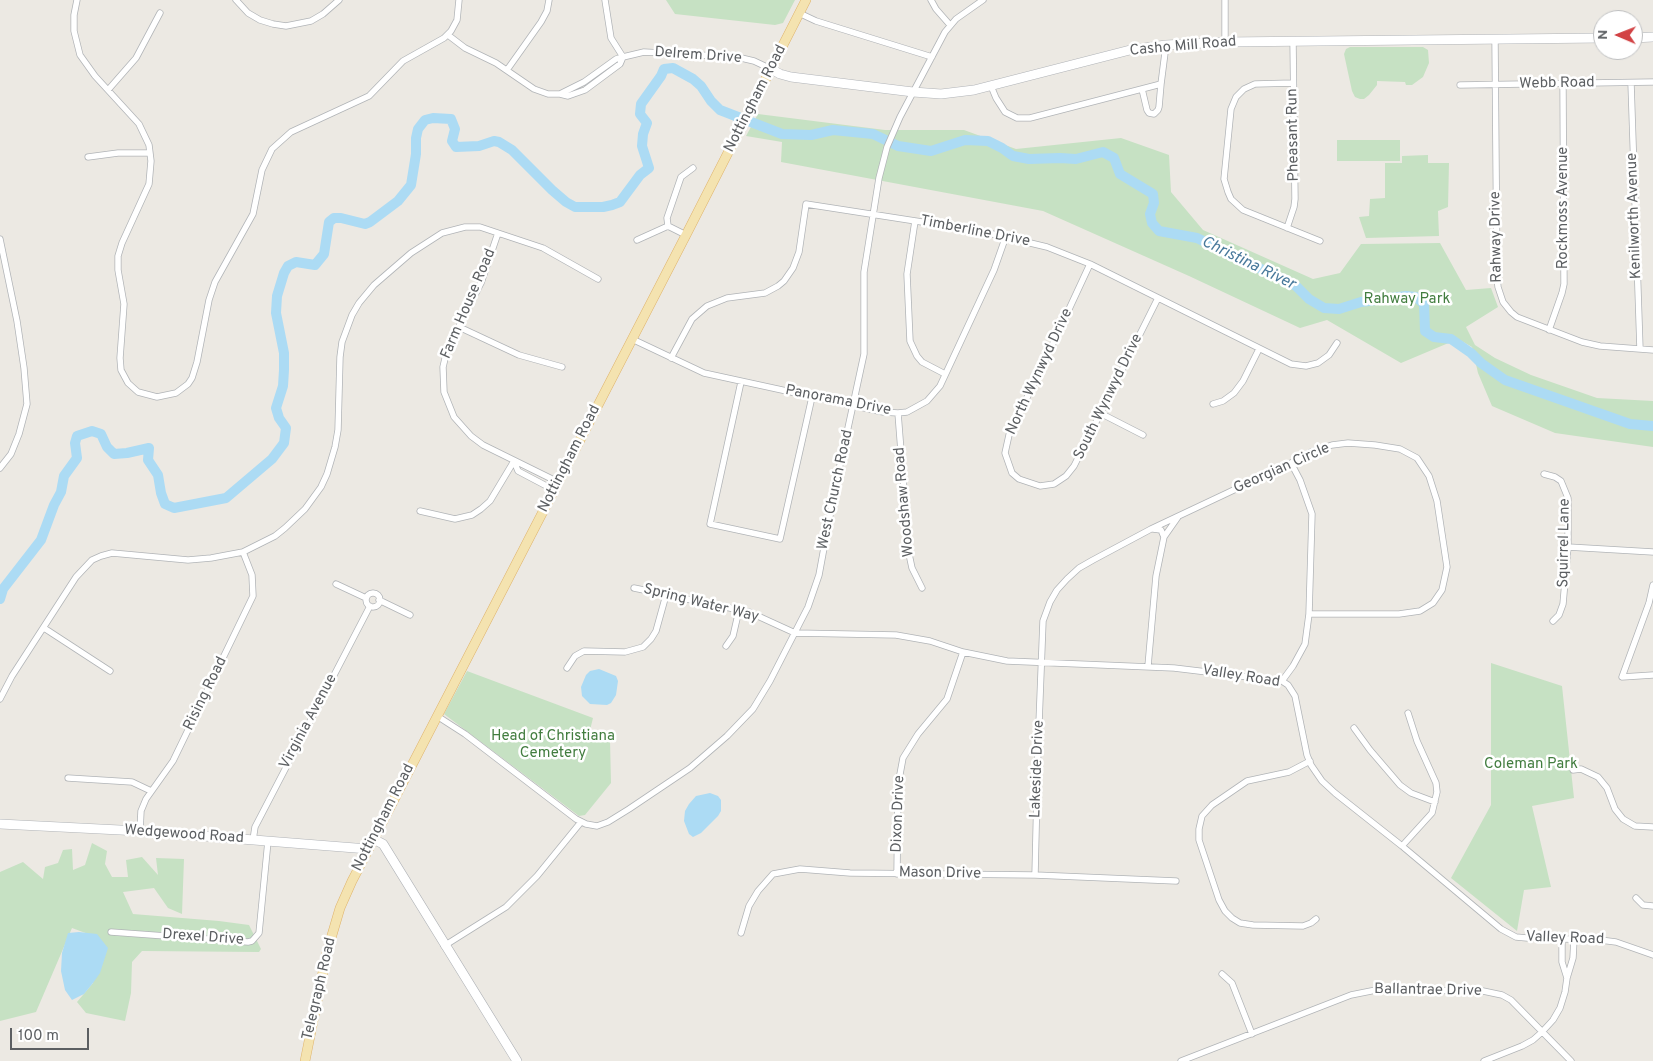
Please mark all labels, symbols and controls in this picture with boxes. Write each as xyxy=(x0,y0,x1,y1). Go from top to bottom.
north arrow xyxy=(1593,10,1643,60)
text: N xyxy=(1595,30,1612,40)
street label: Casho Mill Road xyxy=(1129,33,1237,61)
street label: Nottingham Road xyxy=(721,42,791,156)
street label: Delrem Drive xyxy=(654,44,742,68)
street label: Webb Road xyxy=(1519,74,1595,94)
street label: Pheasant Run xyxy=(1284,88,1304,182)
street label: Rockmoss Avenue xyxy=(1555,147,1573,269)
street label: Kenilworth Avenue xyxy=(1624,153,1646,279)
street label: Rahway Drive xyxy=(1487,191,1507,283)
street label: Timberline Drive xyxy=(919,213,1031,251)
water label: Christina River xyxy=(1198,233,1298,295)
street label: Farm House Road xyxy=(438,246,500,362)
park label: Rahway Park xyxy=(1364,291,1450,309)
street label: North Wynwyd Drive xyxy=(1003,306,1077,438)
street label: South Wynwyd Drive xyxy=(1071,331,1147,463)
street label: Panorama Drive xyxy=(783,382,893,420)
street label: Nottingham Road xyxy=(535,402,605,516)
street label: West Church Road xyxy=(814,428,858,552)
street label: Georgian Circle xyxy=(1231,440,1333,498)
street label: Woodshaw Road xyxy=(891,446,919,558)
street label: Squirrel Lane xyxy=(1555,498,1575,588)
street label: Spring Water Way xyxy=(641,581,761,627)
street label: Rising Road xyxy=(180,654,232,734)
street label: Valley Road xyxy=(1201,662,1281,692)
street label: Virginia Avenue xyxy=(276,671,342,773)
street label: Lakeside Drive xyxy=(1027,720,1049,818)
park label: Head of Christiana Cemetery xyxy=(491,728,615,763)
park label: Coleman Park xyxy=(1484,756,1578,774)
street label: Nottingham Road xyxy=(349,761,419,875)
street label: Dixon Drive xyxy=(889,775,909,853)
street label: Wedgewood Road xyxy=(124,822,244,848)
street label: Mason Drive xyxy=(899,864,981,884)
street label: Drexel Drive xyxy=(162,926,244,950)
street label: Valley Road xyxy=(1525,929,1605,949)
street label: Telegraph Road xyxy=(299,936,341,1042)
street label: Ballantrae Drive xyxy=(1374,981,1482,1001)
scale bar xyxy=(12,1018,91,1050)
text: 100 m xyxy=(18,1027,59,1046)

